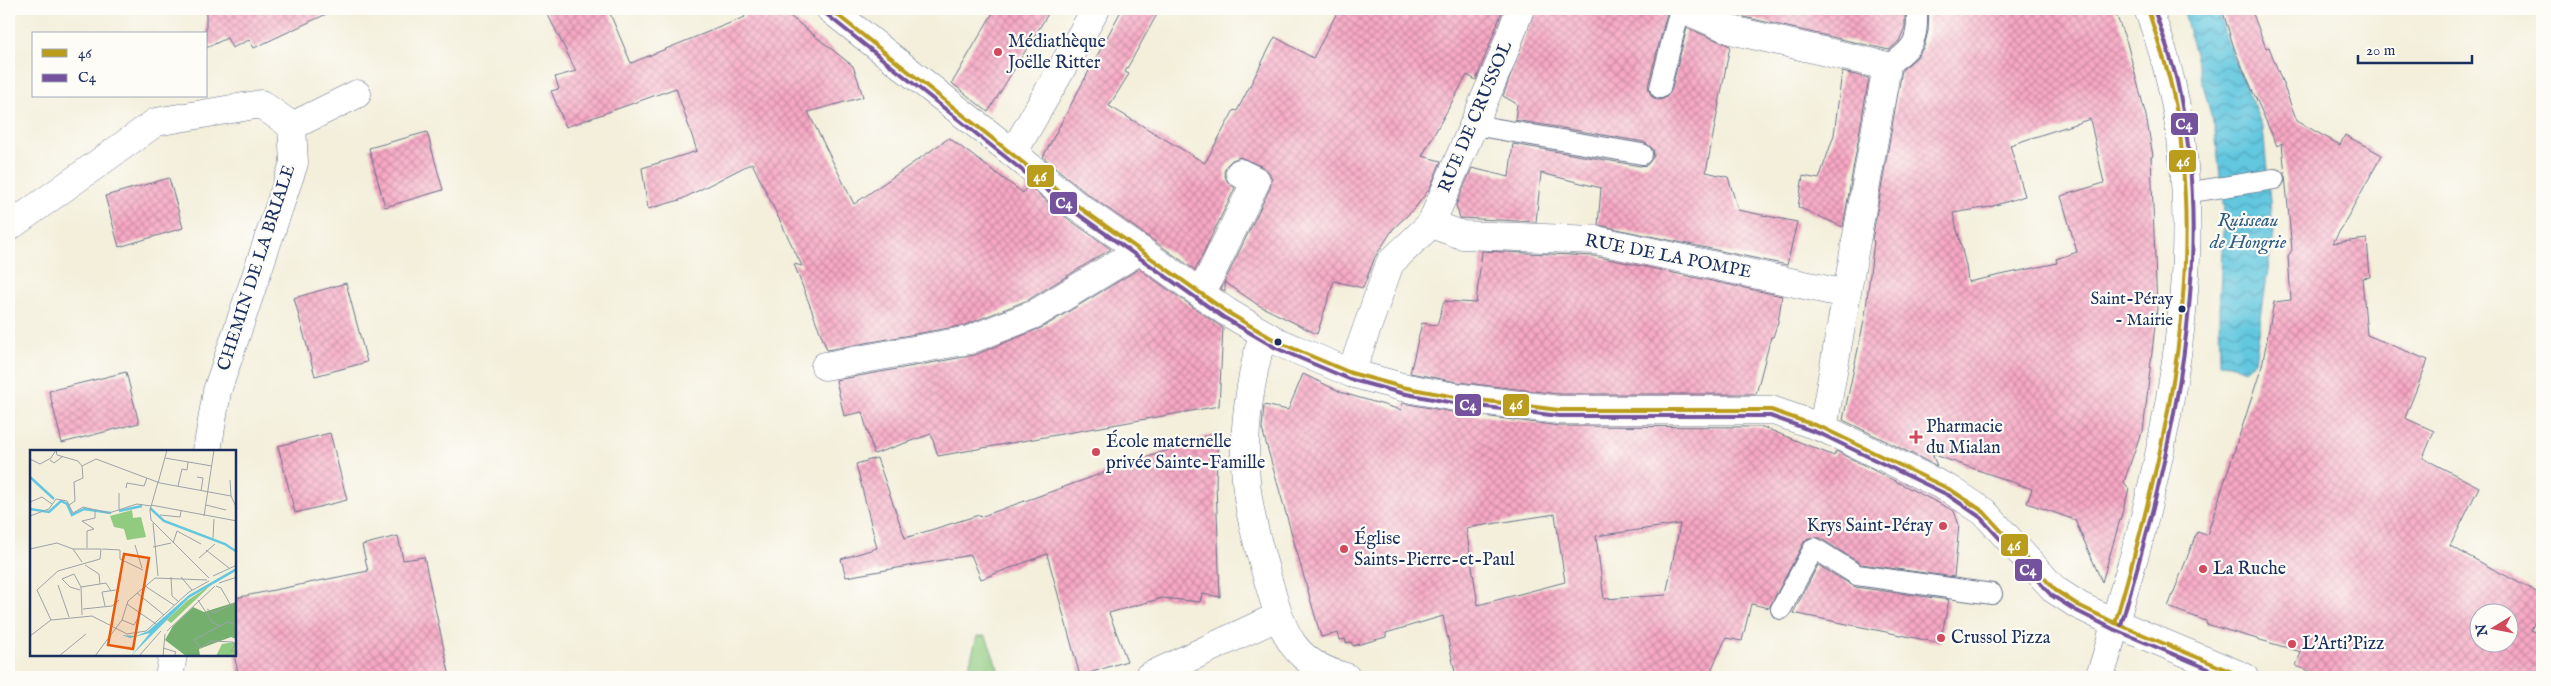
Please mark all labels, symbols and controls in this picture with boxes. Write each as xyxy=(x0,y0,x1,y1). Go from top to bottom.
place label: Médiathèque Joëlle Ritter xyxy=(1006,31,1106,75)
legend xyxy=(32,32,208,98)
scale bar xyxy=(2358,32,2472,64)
street label: RUE DE CRUSSOL xyxy=(1434,38,1518,196)
text: 20 m xyxy=(2366,41,2396,60)
text: 46 xyxy=(78,44,92,63)
marker: Médiathèque Joëlle Ritter xyxy=(992,46,1004,58)
text: C4 xyxy=(78,68,97,87)
line badge: C4 xyxy=(2170,112,2199,136)
text: C4 xyxy=(2176,116,2194,134)
line badge: 46 xyxy=(2168,149,2197,173)
text: 46 xyxy=(2177,153,2190,171)
street label: CHEMIN DE LA BRIALE xyxy=(213,162,301,374)
line badge: 46 xyxy=(1026,164,1055,188)
text: 46 xyxy=(1034,168,1047,186)
line badge: C4 xyxy=(1049,191,1078,215)
text: C4 xyxy=(1056,195,1074,213)
water label: Ruisseau de Hongrie xyxy=(2209,209,2287,255)
street label: RUE DE LA POMPE xyxy=(1583,230,1753,284)
place label: Saint-Péray - Mairie xyxy=(2090,289,2174,331)
marker: Saint-Péray - Mairie xyxy=(2177,304,2187,314)
unlabelled marker xyxy=(1273,337,1283,347)
line badge: C4 xyxy=(1454,393,1482,417)
line badge: 46 xyxy=(1502,393,1530,417)
text: 46 xyxy=(1510,396,1523,414)
text: C4 xyxy=(1460,397,1478,415)
place label: Pharmacie du Mialan xyxy=(1926,416,2003,460)
place label: École maternelle privée Sainte-Famille xyxy=(1106,429,1265,475)
marker: Pharmacie du Mialan xyxy=(1910,431,1922,443)
marker: École maternelle privée Sainte-Famille xyxy=(1090,446,1102,458)
inset map xyxy=(30,450,236,656)
place label: Krys Saint-Péray xyxy=(1807,515,1933,538)
marker: Krys Saint-Péray xyxy=(1937,520,1949,532)
place label: Église Saints-Pierre-et-Paul xyxy=(1354,526,1515,572)
line badge: 46 xyxy=(2000,533,2029,557)
text: 46 xyxy=(2008,537,2021,555)
marker: Église Saints-Pierre-et-Paul xyxy=(1338,543,1350,555)
line badge: C4 xyxy=(2014,558,2043,582)
place label: La Ruche xyxy=(2213,558,2286,581)
text: C4 xyxy=(2020,562,2038,580)
marker: La Ruche xyxy=(2197,563,2209,575)
north arrow xyxy=(2468,604,2518,654)
text: N xyxy=(2472,623,2492,639)
place label: Crussol Pizza xyxy=(1951,627,2051,650)
marker: Crussol Pizza xyxy=(1935,632,1947,644)
place label: L'Arti'Pizz xyxy=(2302,633,2384,656)
marker: L'Arti'Pizz xyxy=(2286,638,2298,650)

